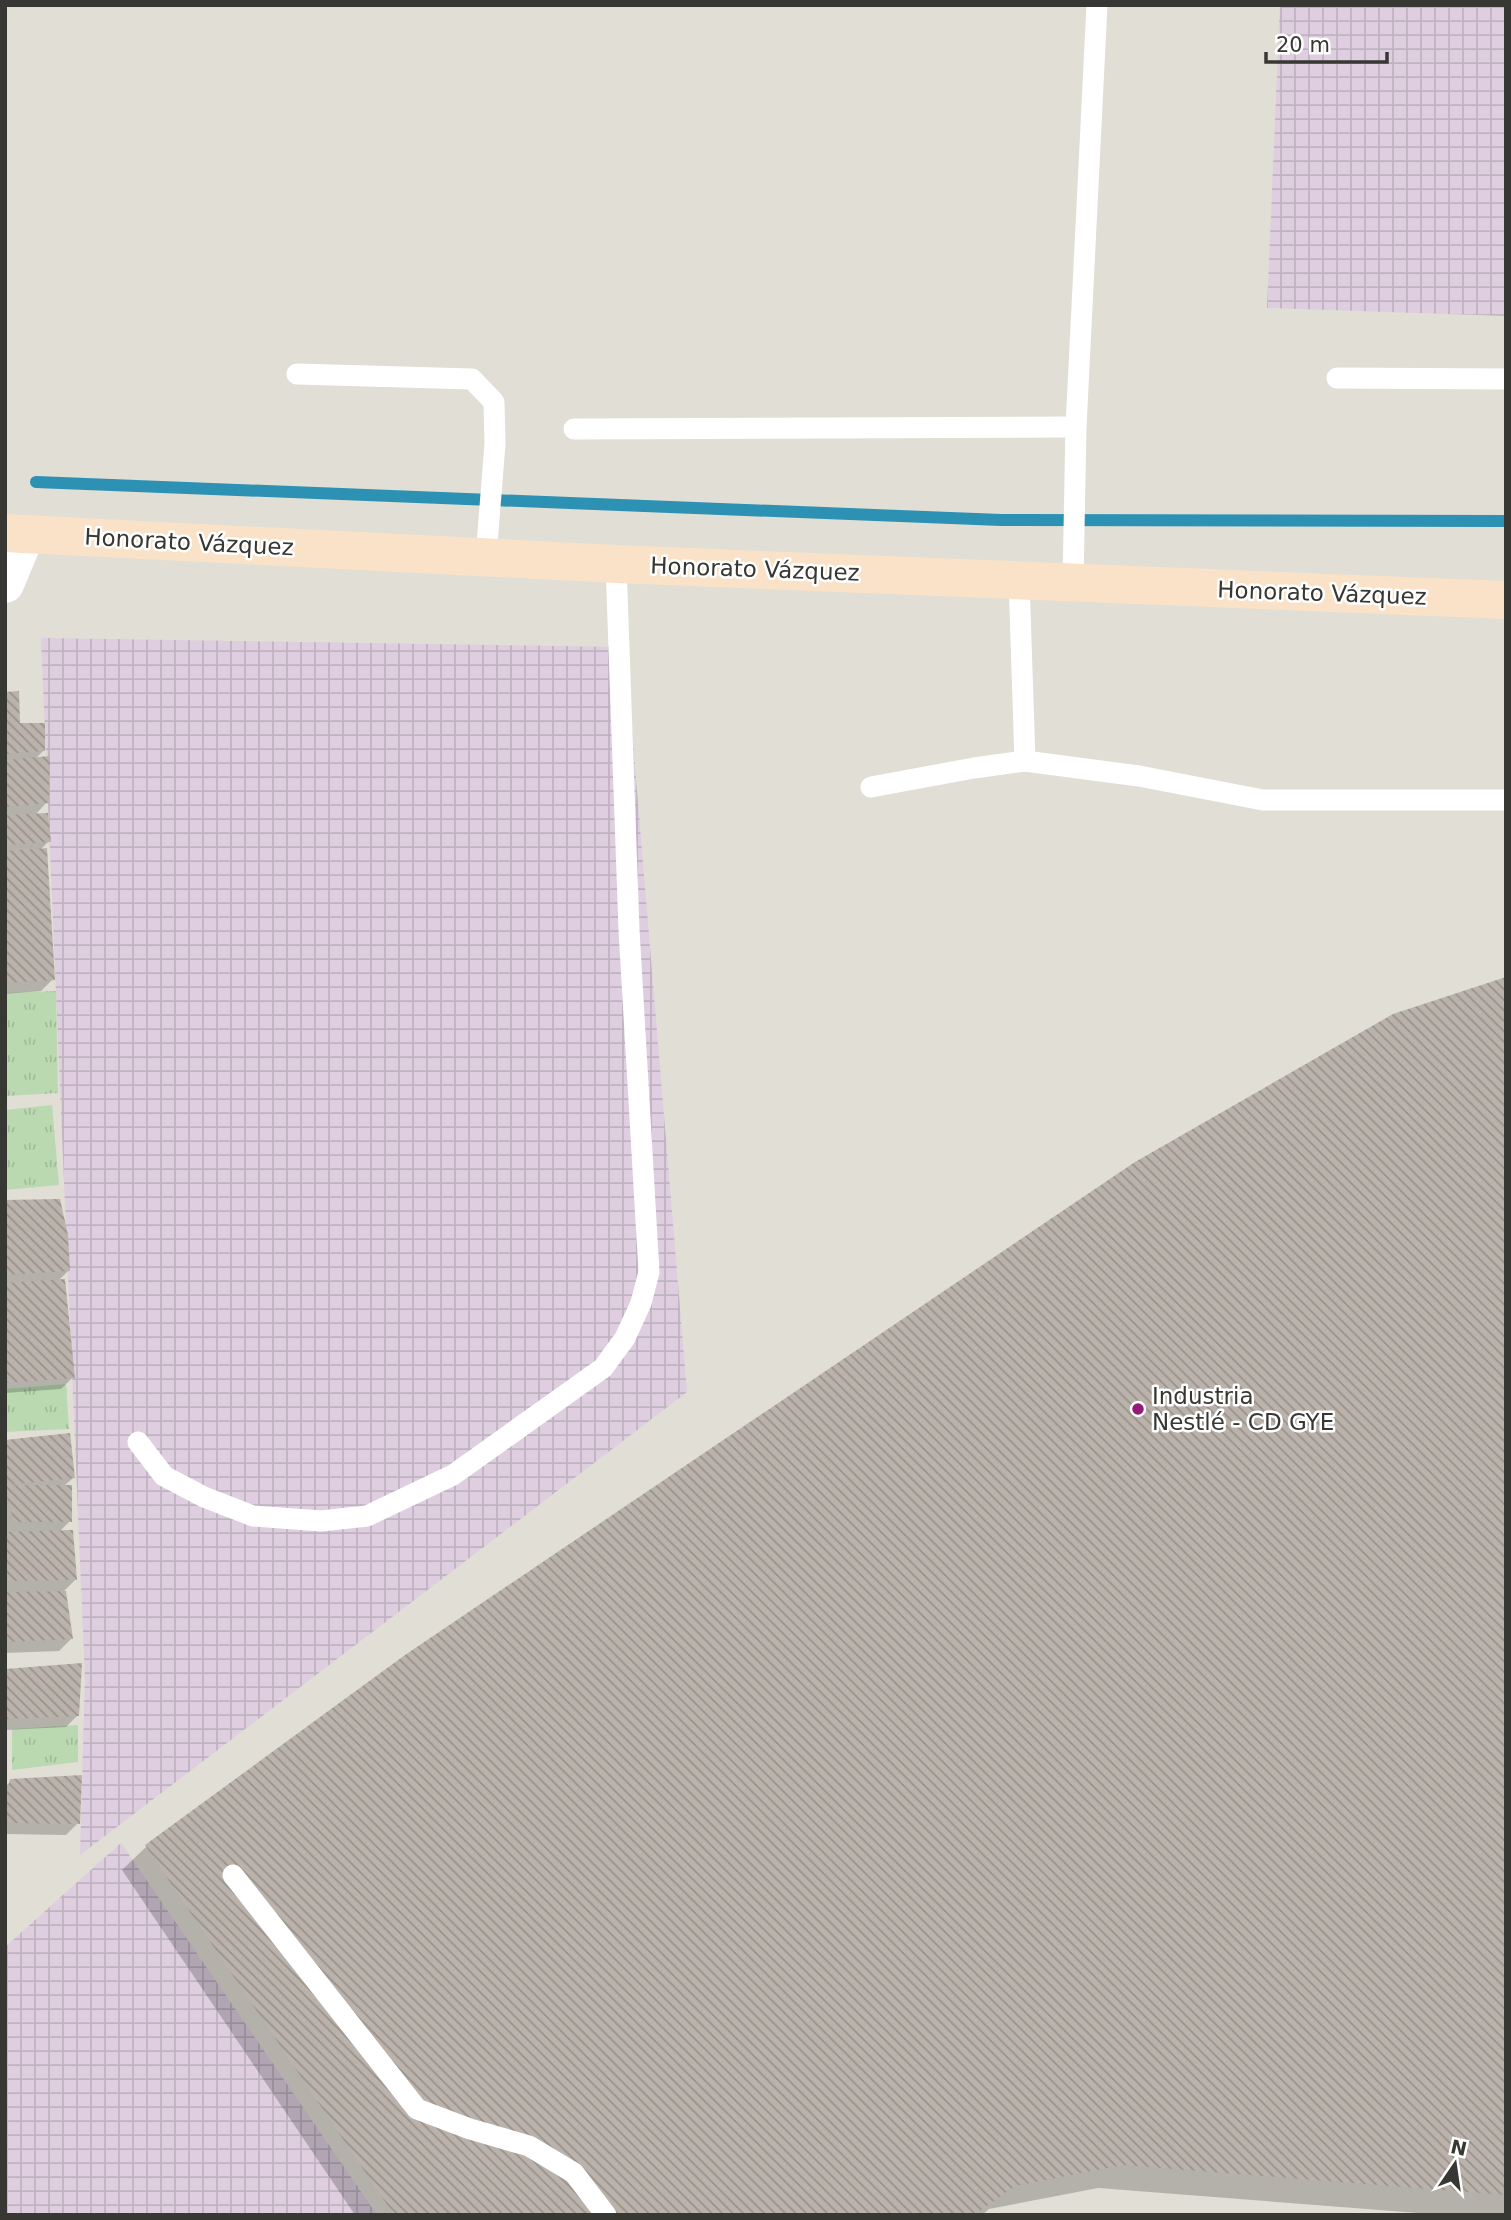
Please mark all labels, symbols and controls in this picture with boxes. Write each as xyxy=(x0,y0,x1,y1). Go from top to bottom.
scale bar xyxy=(1266,21,1387,65)
text: 20 m xyxy=(1276,33,1330,57)
street label: Honorato Vázquez xyxy=(84,524,294,560)
street label: Honorato Vázquez xyxy=(650,552,860,586)
street label: Honorato Vázquez xyxy=(1217,576,1427,610)
place label: Industria Nestlé - CD GYE xyxy=(1152,1383,1334,1435)
marker: Industria Nestlé - CD GYE xyxy=(1130,1401,1146,1417)
north arrow xyxy=(1420,2129,1490,2199)
text: N xyxy=(1449,2135,1469,2160)

